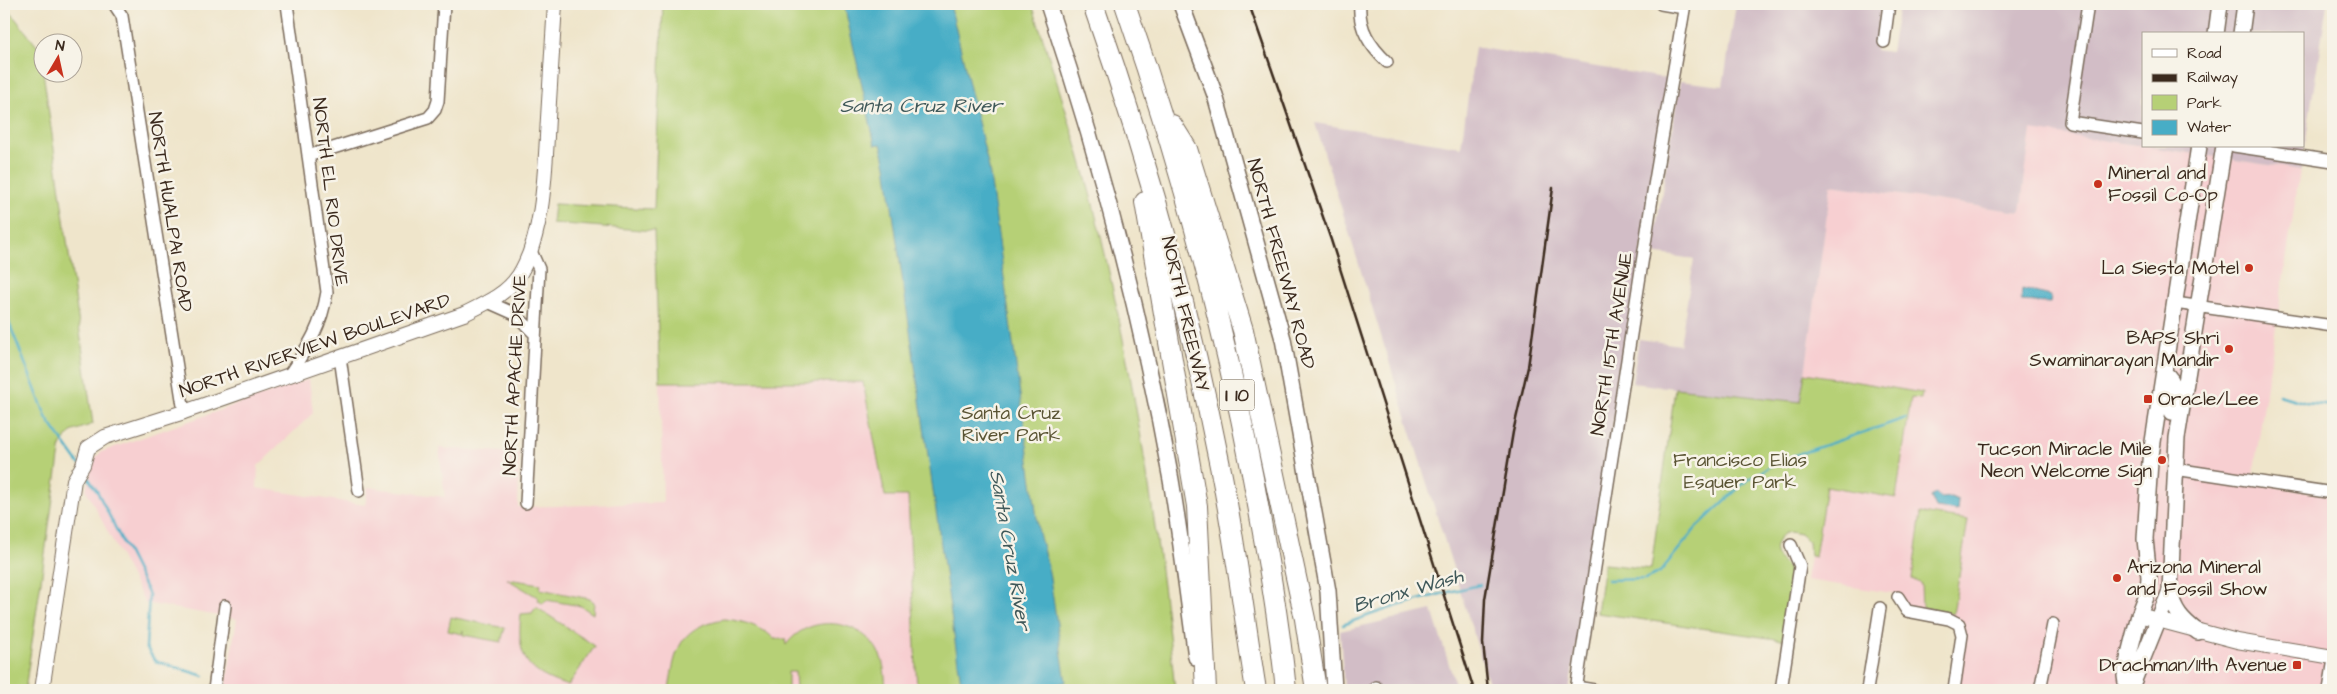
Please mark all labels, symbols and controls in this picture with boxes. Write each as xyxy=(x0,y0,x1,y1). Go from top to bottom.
north arrow xyxy=(32,32,82,82)
legend xyxy=(2142,32,2304,148)
text: N xyxy=(54,36,66,57)
text: Road xyxy=(2187,43,2222,64)
text: Railway xyxy=(2187,67,2238,89)
water label: Santa Cruz River xyxy=(840,92,1004,120)
text: Park xyxy=(2187,93,2222,114)
street label: NORTH EL RIO DRIVE xyxy=(305,96,355,288)
street label: NORTH HUALPAI ROAD xyxy=(141,110,199,314)
text: Water xyxy=(2187,117,2231,138)
street label: NORTH FREEWAY ROAD xyxy=(1240,156,1322,372)
place label: Mineral and Fossil Co-Op xyxy=(2108,160,2218,209)
marker: Mineral and Fossil Co-Op xyxy=(2092,178,2104,190)
street label: NORTH FREEWAY xyxy=(1154,234,1216,394)
street label: NORTH 15TH AVENUE xyxy=(1584,250,1640,438)
place label: La Siesta Motel xyxy=(2101,255,2239,282)
marker: La Siesta Motel xyxy=(2243,262,2255,274)
street label: NORTH APACHE DRIVE xyxy=(496,274,534,476)
street label: NORTH RIVERVIEW BOULEVARD xyxy=(176,287,454,405)
place label: BAPS Shri Swaminarayan Mandir xyxy=(2030,325,2220,375)
marker: BAPS Shri Swaminarayan Mandir xyxy=(2223,343,2235,355)
road number: I 10 xyxy=(1220,380,1254,410)
place label: Oracle/Lee xyxy=(2158,386,2259,413)
marker: Oracle/Lee xyxy=(2142,393,2154,405)
park label: Santa Cruz River Park xyxy=(961,400,1061,449)
place label: Tucson Miracle Mile Neon Welcome Sign xyxy=(1978,436,2152,486)
park label: Francisco Elias Esquer Park xyxy=(1673,447,1807,496)
marker: Tucson Miracle Mile Neon Welcome Sign xyxy=(2156,454,2168,466)
water label: Santa Cruz River xyxy=(982,468,1038,634)
place label: Arizona Mineral and Fossil Show xyxy=(2127,554,2268,603)
water label: Bronx Wash xyxy=(1350,562,1467,620)
marker: Arizona Mineral and Fossil Show xyxy=(2111,572,2123,584)
place label: Drachman/11th Avenue xyxy=(2099,652,2287,679)
marker: Drachman/11th Avenue xyxy=(2291,659,2303,671)

